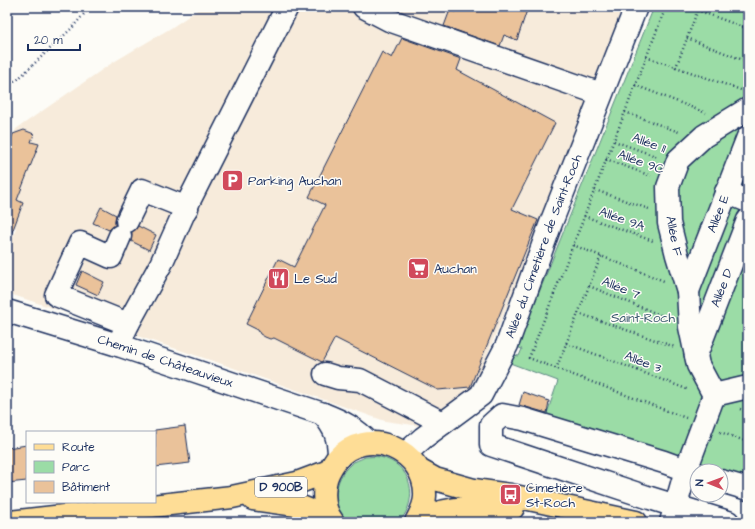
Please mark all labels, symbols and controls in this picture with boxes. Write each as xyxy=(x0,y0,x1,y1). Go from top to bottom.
scale bar xyxy=(28,26,80,52)
text: 20 m xyxy=(34,32,63,49)
street label: Allée 11 xyxy=(629,129,669,158)
street label: Allée 9C xyxy=(615,145,667,179)
street label: Allée du Cimetière de Saint-Roch xyxy=(501,151,586,341)
parking icon: Parking Auchan xyxy=(219,168,245,194)
place label: Parking Auchan xyxy=(248,172,342,191)
street label: Allée E xyxy=(703,192,734,235)
street label: Allée 9A xyxy=(597,202,648,236)
street label: Allée F xyxy=(661,214,687,258)
supermarket icon: Auchan xyxy=(406,256,432,282)
place label: Auchan xyxy=(434,260,477,278)
street label: Allée D xyxy=(706,265,738,310)
restaurant icon: Le Sud xyxy=(266,266,292,292)
place label: Le Sud xyxy=(294,270,337,288)
street label: Allée 7 xyxy=(599,272,643,304)
park label: Saint-Roch xyxy=(611,309,676,327)
street label: Chemin de Châteauvieux xyxy=(95,330,236,392)
street label: Allée 3 xyxy=(622,347,664,377)
legend xyxy=(26,431,156,503)
text: Route xyxy=(62,439,95,456)
text: Parc xyxy=(62,459,90,476)
north arrow xyxy=(689,463,729,503)
road number: D 900B xyxy=(255,477,307,497)
text: Bâtiment xyxy=(62,479,110,496)
place label: Cimetière St-Roch xyxy=(526,479,583,512)
text: N xyxy=(692,479,707,486)
bus stop icon: Cimetière St-Roch xyxy=(497,482,523,508)

